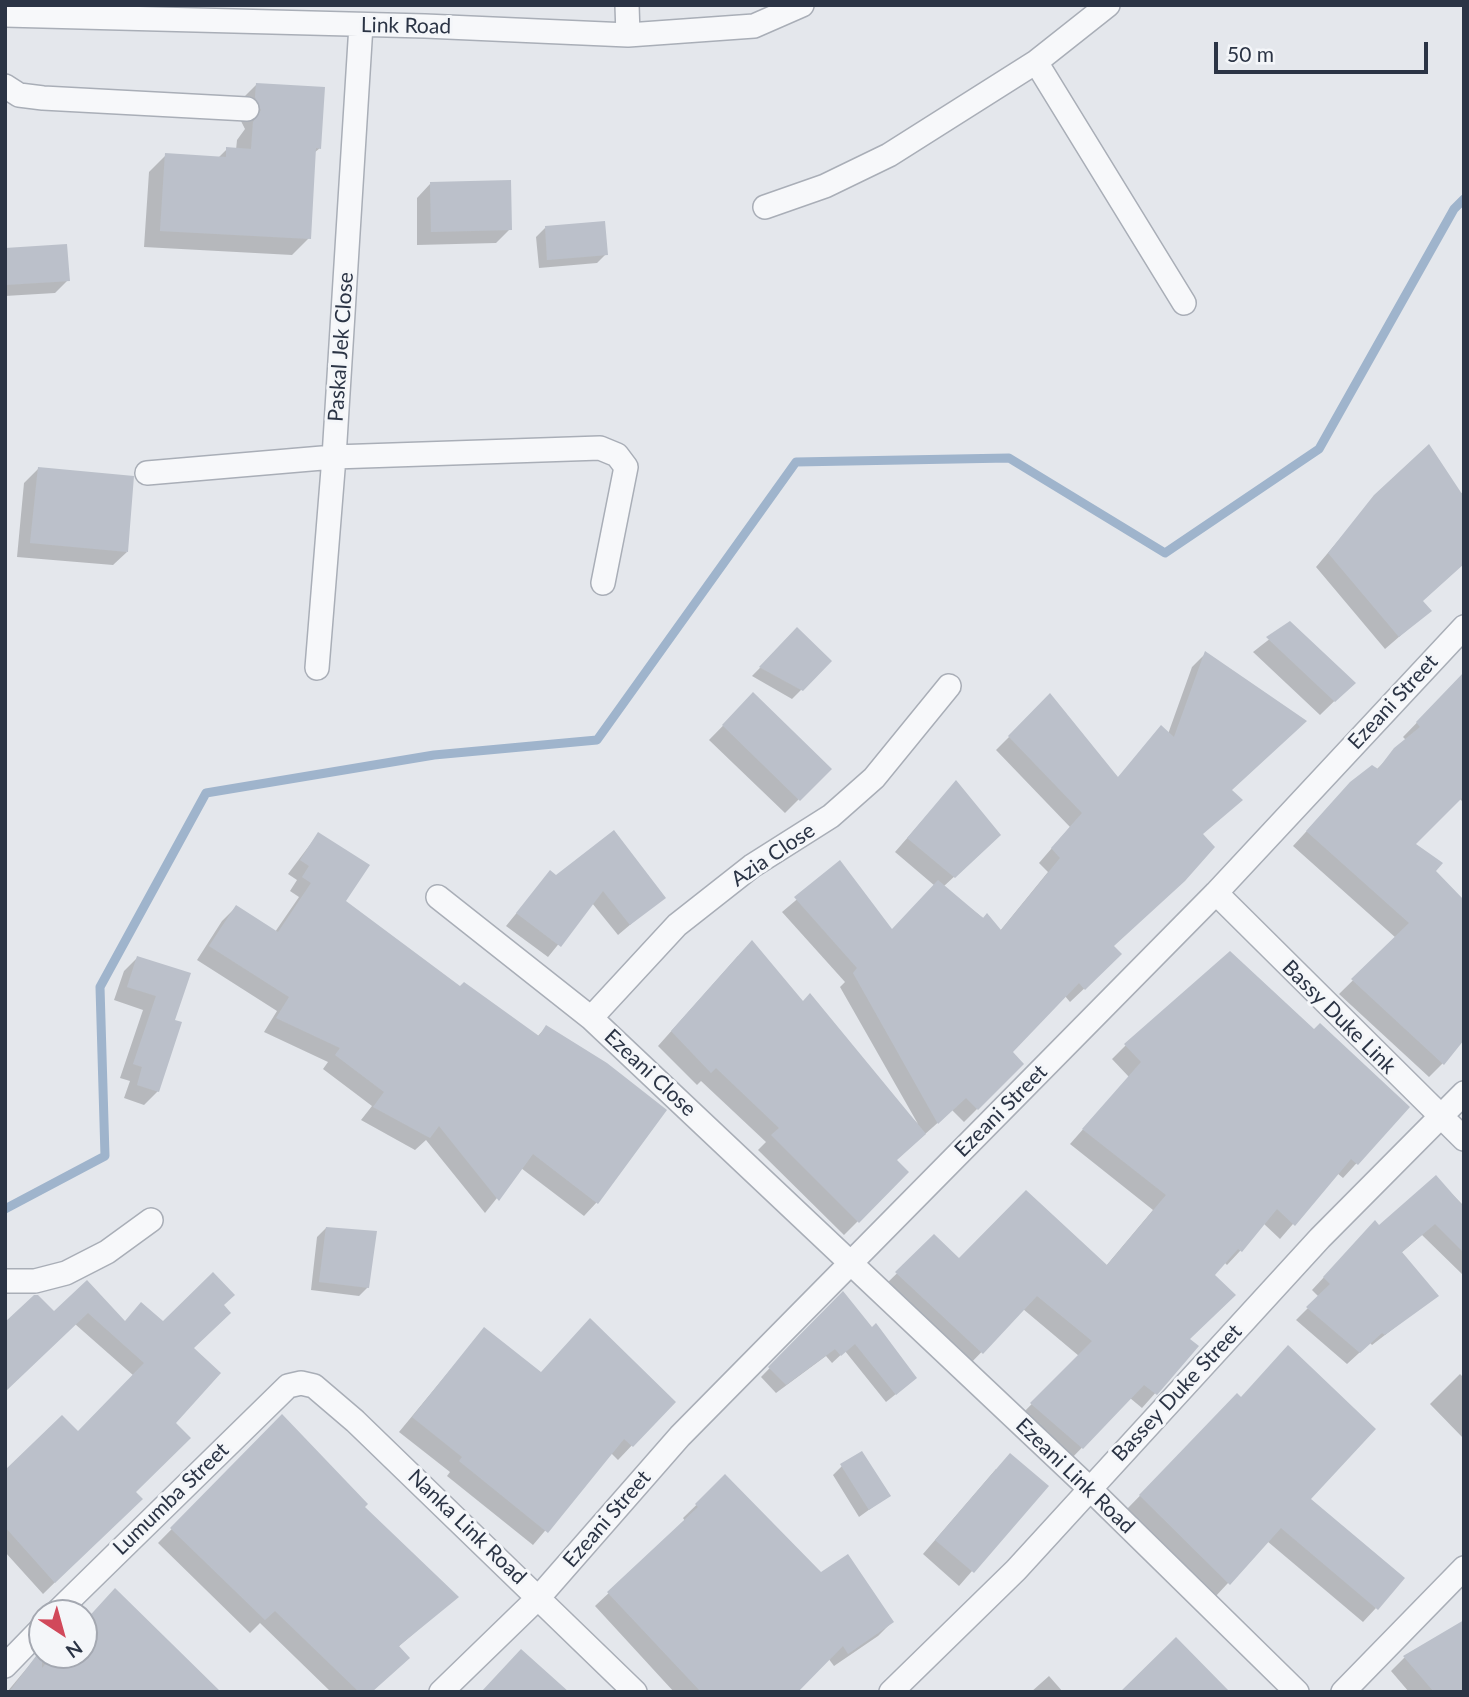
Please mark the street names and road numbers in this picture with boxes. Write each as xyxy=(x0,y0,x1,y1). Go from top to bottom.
street label: Link Road xyxy=(361,13,451,39)
street label: Paskal Jek Close xyxy=(323,271,359,423)
street label: Ezeani Street xyxy=(1343,649,1443,755)
street label: Azia Close xyxy=(726,818,820,892)
street label: Bassy Duke Link xyxy=(1277,955,1401,1079)
street label: Ezeani Close xyxy=(599,1024,701,1122)
street label: Ezeani Street xyxy=(950,1060,1052,1162)
street label: Bassey Duke Street xyxy=(1107,1319,1247,1467)
street label: Ezeani Link Road xyxy=(1010,1413,1140,1539)
street label: Lumumba Street xyxy=(108,1437,234,1561)
street label: Nanka Link Road xyxy=(403,1464,531,1590)
street label: Ezeani Street xyxy=(558,1465,656,1573)

